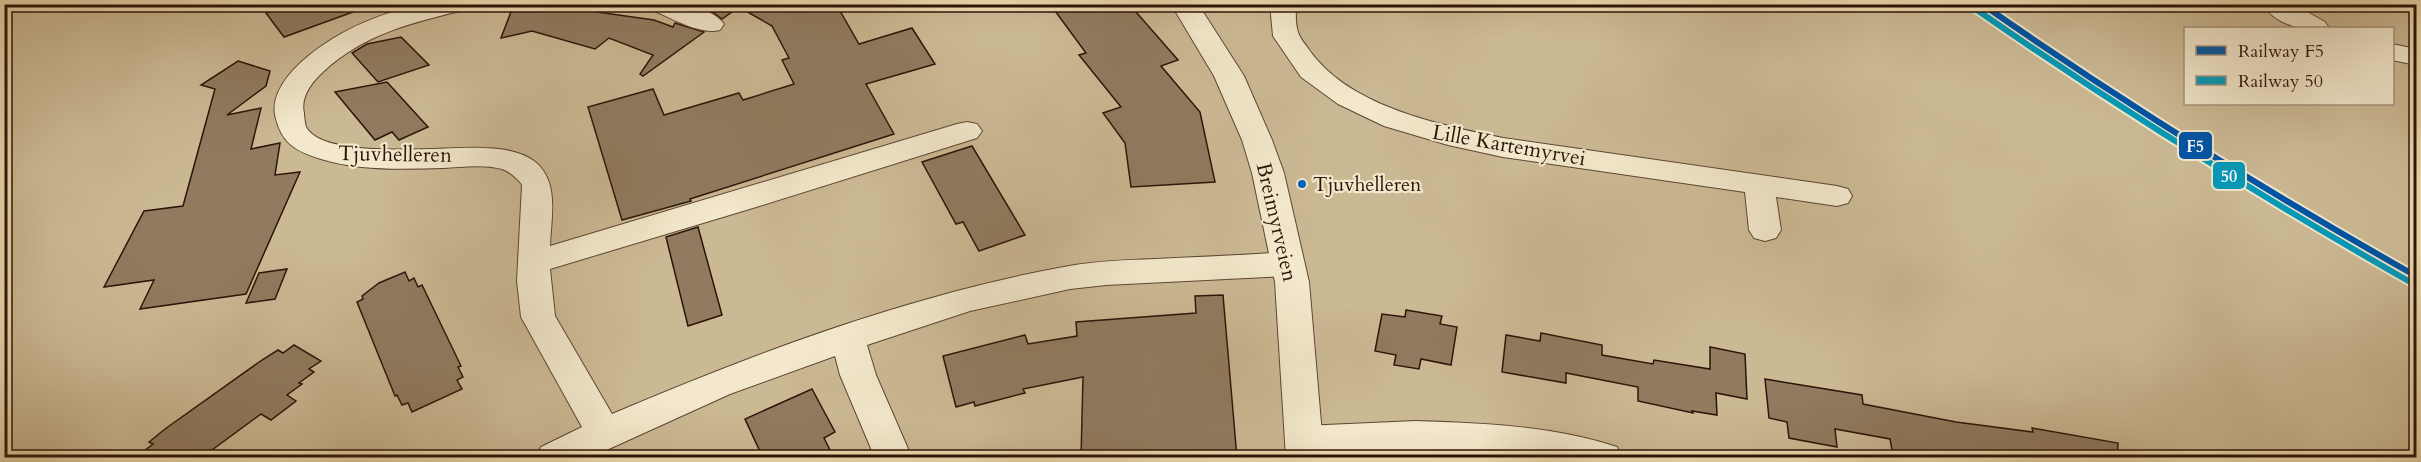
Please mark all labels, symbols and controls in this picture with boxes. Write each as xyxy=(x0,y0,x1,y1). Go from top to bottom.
legend xyxy=(2184,27,2394,105)
text: Railway F5 xyxy=(2238,39,2324,64)
text: Railway 50 xyxy=(2238,69,2323,94)
street label: Lille Kartemyrvei xyxy=(1430,118,1588,173)
line badge: F5 xyxy=(2178,131,2213,160)
text: F5 xyxy=(2186,136,2204,158)
street label: Tjuvhelleren xyxy=(338,139,452,170)
street label: Breimyrveien xyxy=(1249,160,1304,285)
line badge: 50 xyxy=(2212,161,2246,190)
text: 50 xyxy=(2221,166,2237,188)
place label: Tjuvhelleren xyxy=(1313,171,1422,198)
marker: Tjuvhelleren xyxy=(1296,178,1308,190)

